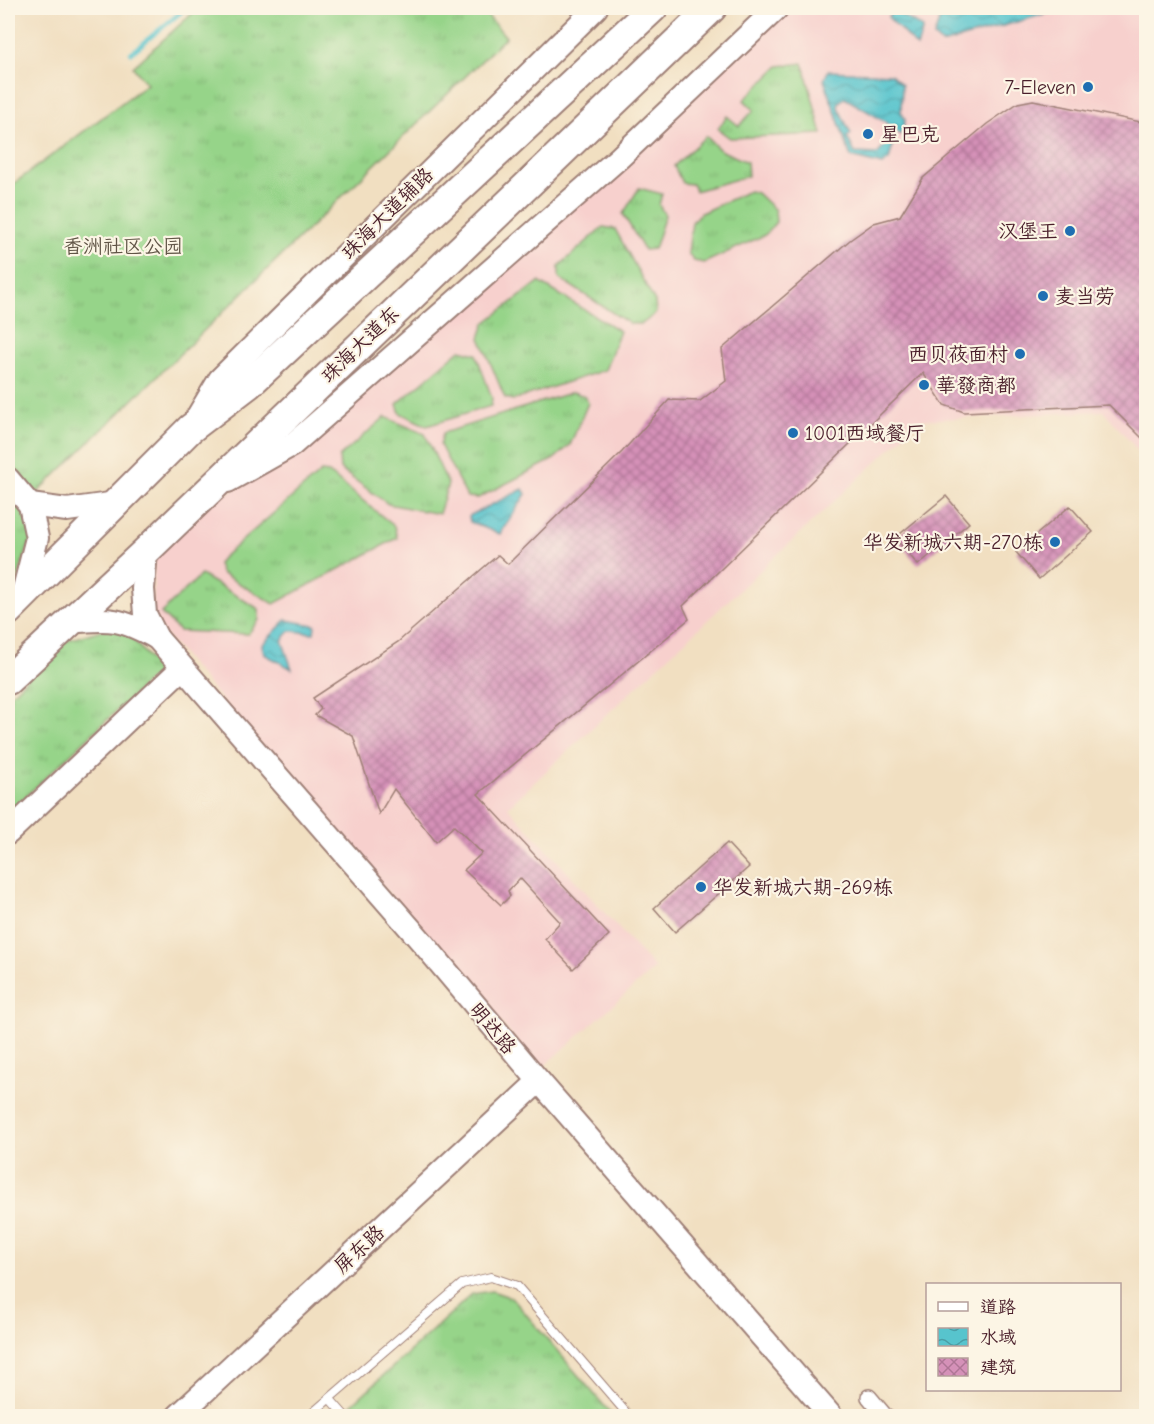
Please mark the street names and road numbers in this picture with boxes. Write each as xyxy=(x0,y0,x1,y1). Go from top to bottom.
street label: 珠海大道辅路 xyxy=(337,162,439,264)
street label: 珠海大道东 xyxy=(316,301,404,387)
street label: 明达路 xyxy=(465,998,521,1059)
street label: 屏东路 xyxy=(330,1220,390,1278)

